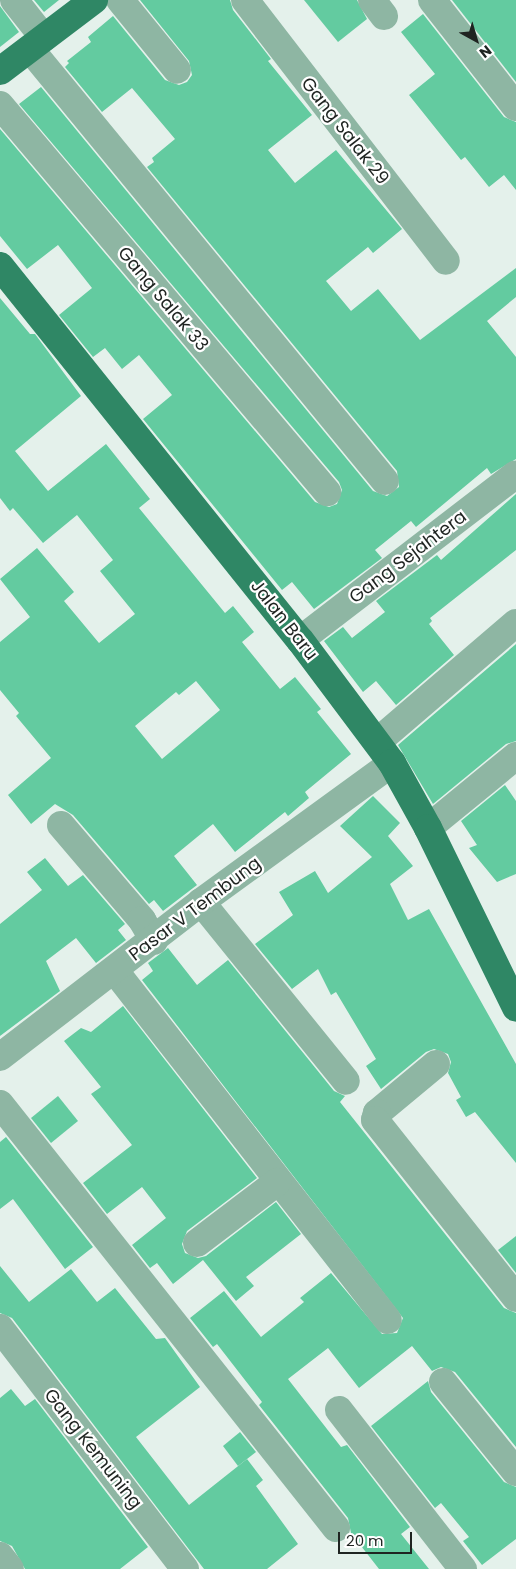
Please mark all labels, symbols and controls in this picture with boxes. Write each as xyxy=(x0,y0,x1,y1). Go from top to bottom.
north arrow xyxy=(451,15,501,65)
text: N xyxy=(475,41,496,63)
street label: Gang Salak 29 xyxy=(297,73,393,189)
street label: Gang Salak 33 xyxy=(113,243,213,355)
street label: Gang Sejahtera xyxy=(345,506,471,608)
street label: Jalan Baru xyxy=(246,576,322,664)
street label: Pasar V Tembung xyxy=(125,852,265,966)
street label: Gang Kemuning xyxy=(39,1385,147,1513)
scale bar xyxy=(341,1522,415,1554)
text: 20 m xyxy=(346,1530,384,1551)

